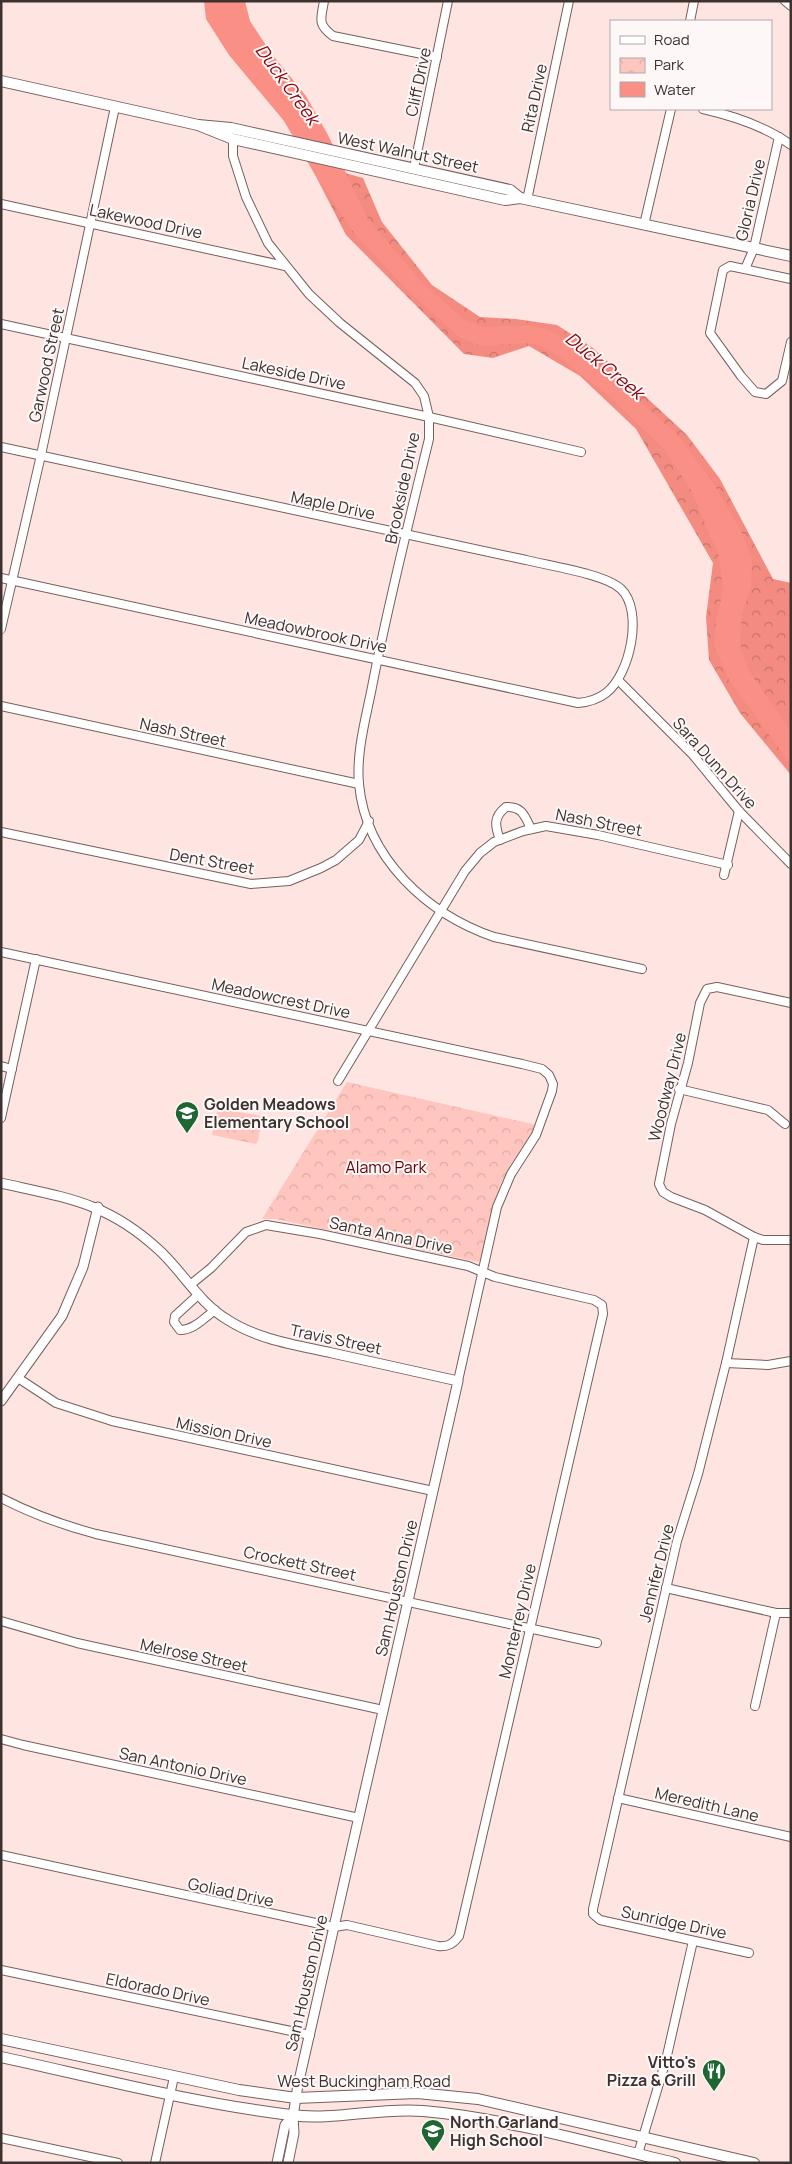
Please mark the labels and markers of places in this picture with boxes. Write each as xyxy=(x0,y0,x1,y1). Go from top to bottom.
place label: Golden Meadows Elementary School xyxy=(204,1093,349,1133)
school or university icon: Golden Meadows Elementary School xyxy=(174,1100,200,1134)
place label: Vitto's Pizza & Grill xyxy=(607,2051,696,2091)
restaurant icon: Vitto's Pizza & Grill xyxy=(701,2058,727,2092)
place label: North Garland High School xyxy=(450,2111,559,2151)
school or university icon: North Garland High School xyxy=(420,2118,446,2152)

